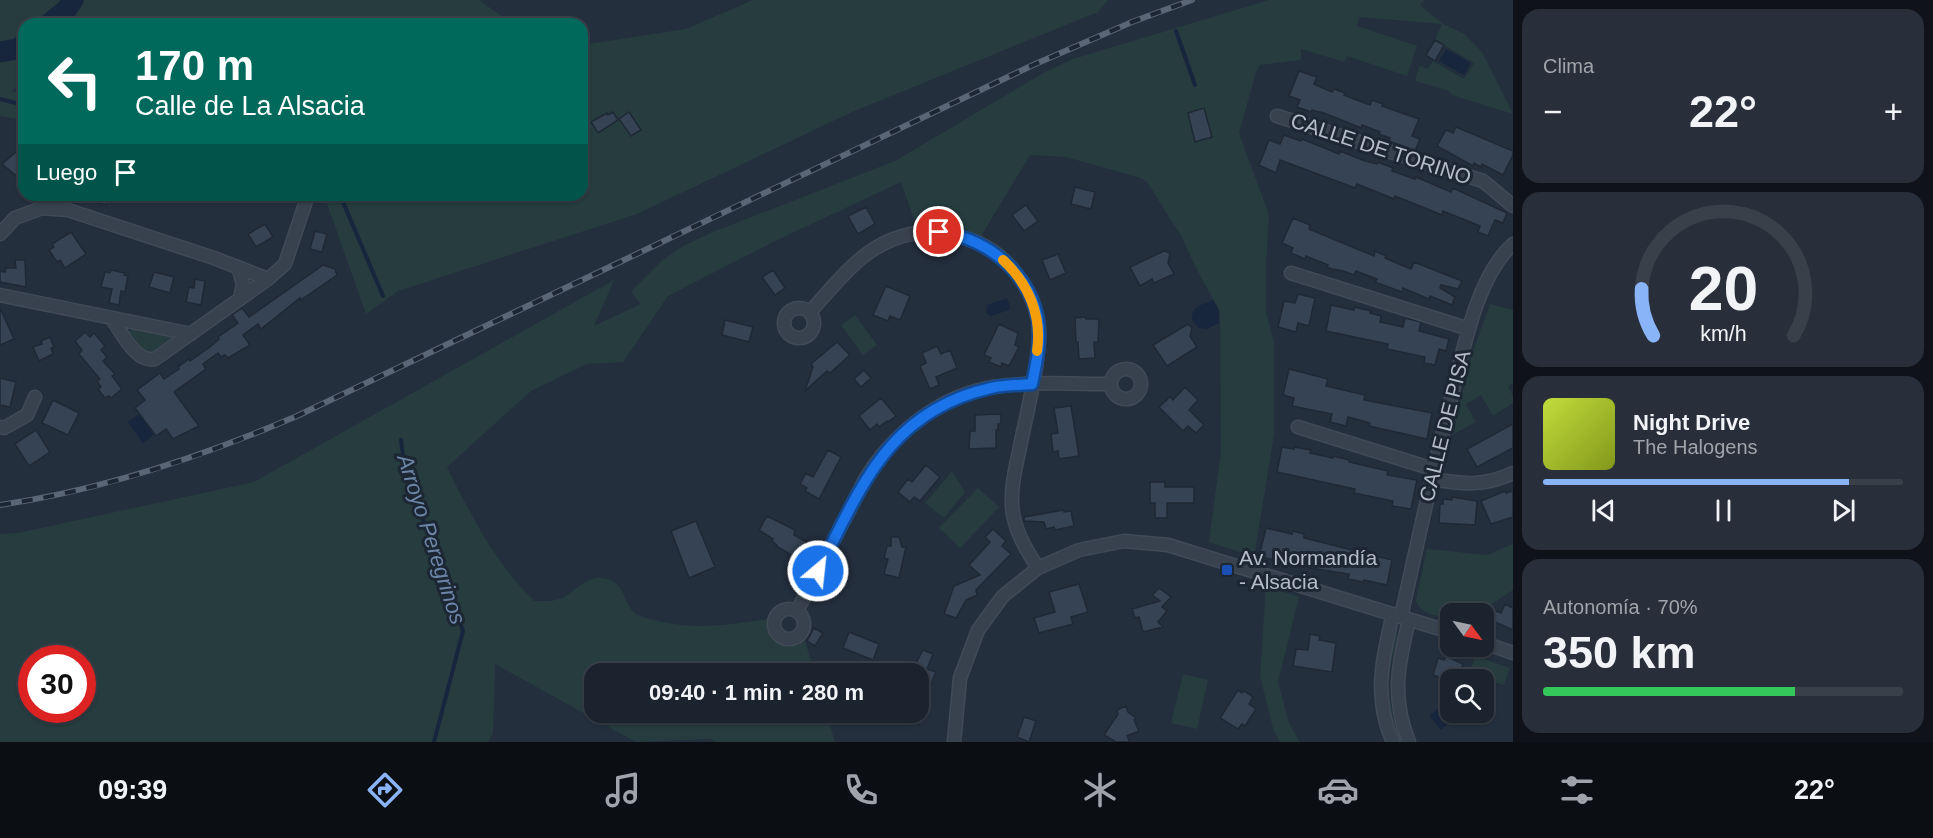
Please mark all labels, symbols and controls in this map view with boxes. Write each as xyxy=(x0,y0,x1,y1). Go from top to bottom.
icon: left xyxy=(36,42,114,120)
text: 170 m xyxy=(135,42,254,89)
text: Clima xyxy=(1543,55,1594,77)
text: 22° xyxy=(1689,86,1757,137)
text: Calle de La Alsacia xyxy=(135,91,365,121)
text: − xyxy=(1543,93,1562,130)
text: + xyxy=(1884,93,1903,130)
street label: CALLE DE TORINO xyxy=(1288,108,1474,189)
icon: arrive xyxy=(109,156,142,189)
text: Luego xyxy=(36,160,97,185)
pin xyxy=(913,206,964,257)
icon: arrive xyxy=(922,215,955,248)
text: 20 xyxy=(1688,255,1758,324)
text: km/h xyxy=(1700,323,1746,347)
street label: CALLE DE PISA xyxy=(1415,348,1474,504)
text: Night Drive xyxy=(1633,410,1750,435)
text: The Halogens xyxy=(1633,436,1758,458)
water label: Arroyo Peregrinos xyxy=(392,449,471,627)
icon: previous xyxy=(1587,494,1620,527)
icon: pause xyxy=(1707,494,1740,527)
icon: next xyxy=(1827,494,1860,527)
position arrow xyxy=(786,539,850,603)
place label: Av. Normandía - Alsacia xyxy=(1239,546,1377,593)
marker: Av. Normandía - Alsacia xyxy=(1220,563,1234,577)
text: Autonomía · 70% xyxy=(1543,596,1698,618)
north arrow xyxy=(1440,603,1494,657)
map controls xyxy=(1440,603,1494,723)
text: 350 km xyxy=(1543,627,1696,678)
speed limit sign: 30 xyxy=(18,645,96,723)
button: search xyxy=(1440,669,1494,723)
text: 09:40 · 1 min · 280 m xyxy=(649,680,864,705)
icon: directions xyxy=(364,769,406,811)
icon: music xyxy=(602,769,644,811)
icon: phone xyxy=(840,769,882,811)
icon: climate xyxy=(1079,769,1121,811)
icon: car xyxy=(1317,769,1359,811)
icon: filters xyxy=(1556,769,1598,811)
text: 09:39 xyxy=(98,775,167,805)
text: 22° xyxy=(1794,775,1835,805)

